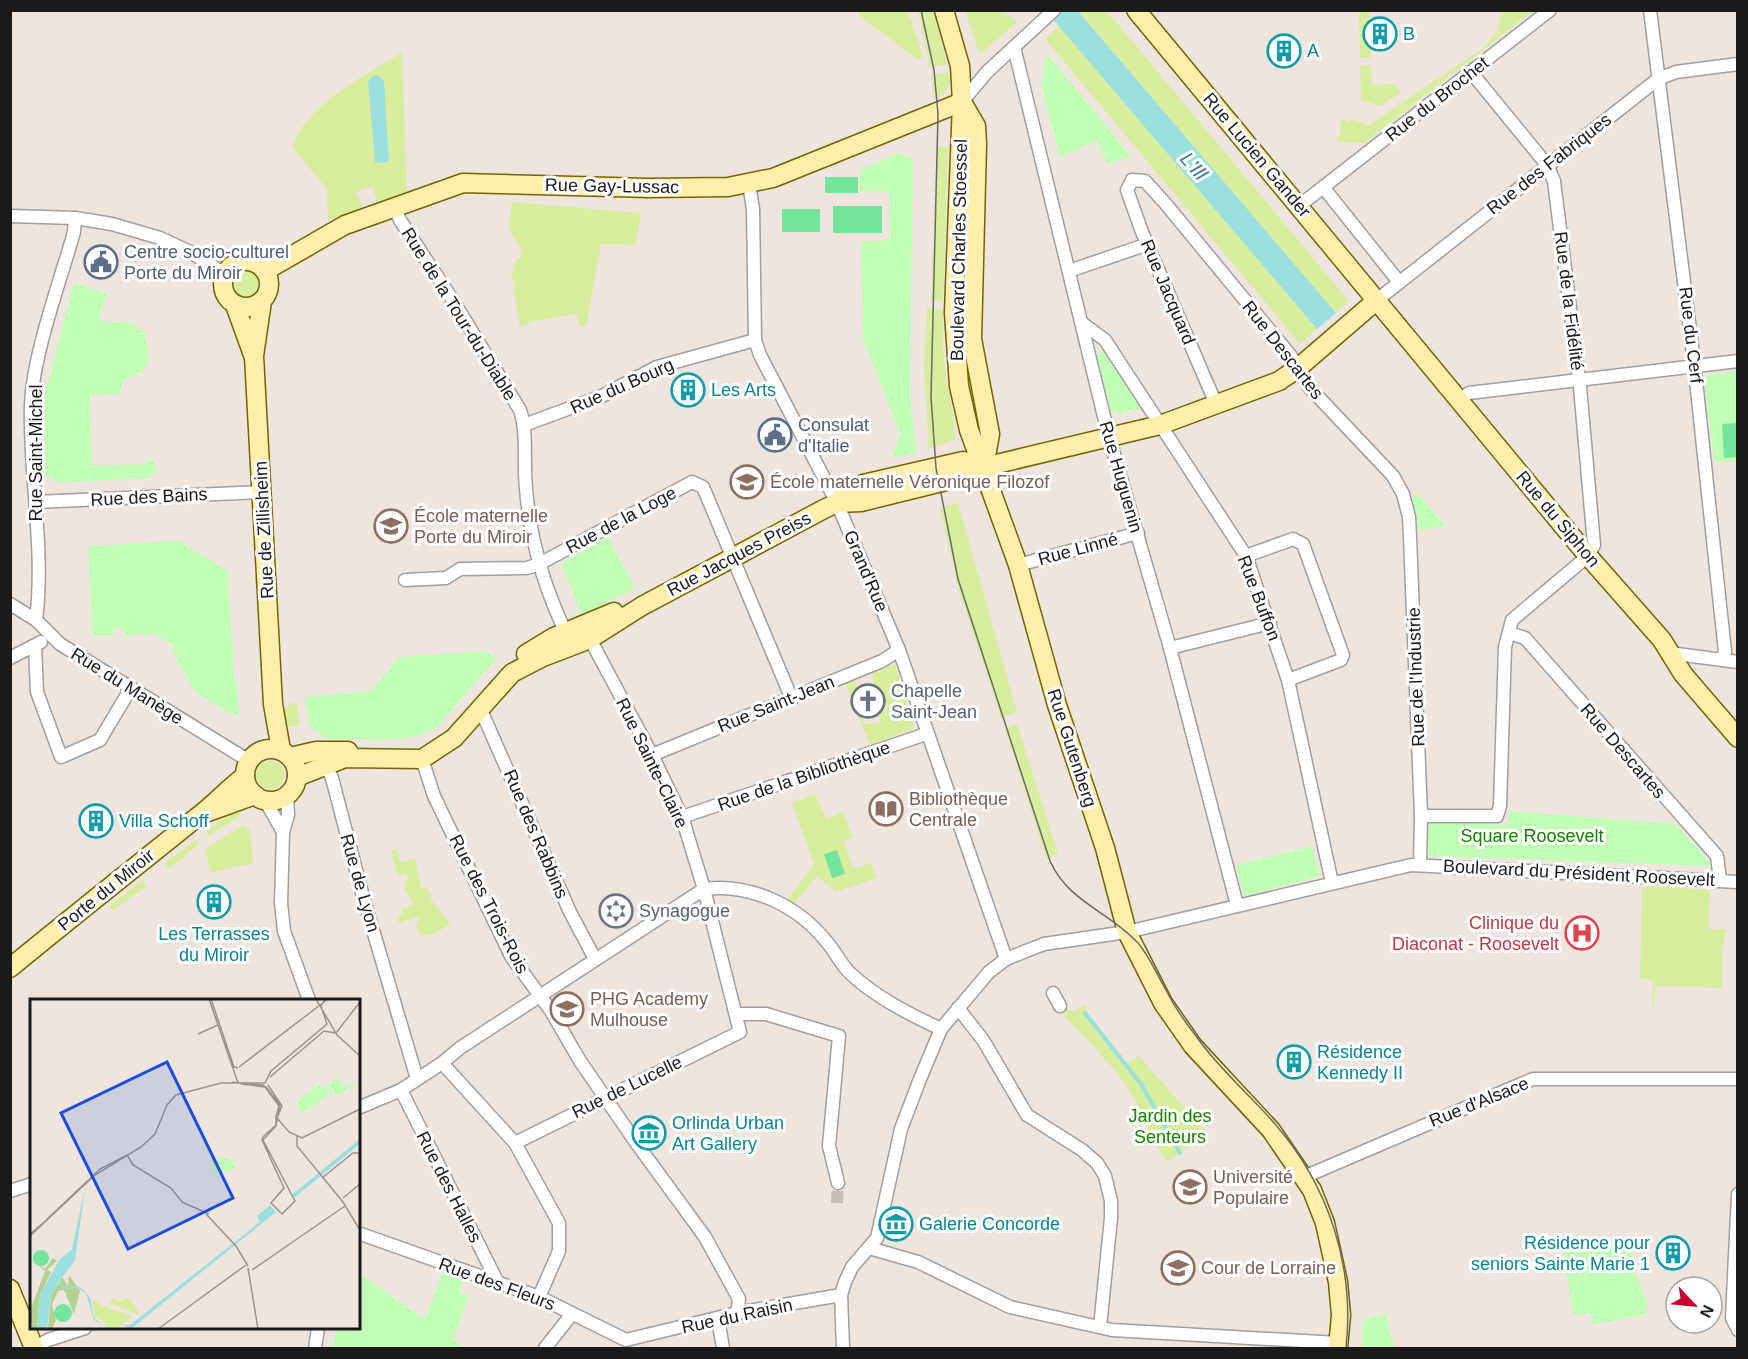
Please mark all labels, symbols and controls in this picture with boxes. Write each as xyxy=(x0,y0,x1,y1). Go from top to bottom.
building icon: B xyxy=(1362,16,1398,52)
place label: B xyxy=(1403,24,1415,44)
building icon: A xyxy=(1266,33,1302,69)
place label: A xyxy=(1307,41,1319,61)
street label: Rue du Brochet xyxy=(1382,53,1492,145)
street label: Rue Lucien Gander xyxy=(1199,89,1315,221)
street label: Rue des Fabriques xyxy=(1483,109,1615,219)
street label: Boulevard Charles Stoessel xyxy=(947,139,971,361)
water label: L'Ill xyxy=(1176,148,1212,185)
street label: Rue Gay-Lussac xyxy=(545,175,679,197)
street label: Rue de la Tour-du-Diable xyxy=(398,224,520,404)
street label: Rue de la Fidélité xyxy=(1551,230,1587,372)
street label: Rue Jacquard xyxy=(1137,237,1199,347)
place label: Centre socio-culturel Porte du Miroir xyxy=(124,242,289,283)
public building icon: Centre socio-culturel Porte du Miroir xyxy=(83,244,119,280)
street label: Rue du Cerf xyxy=(1675,286,1707,385)
street label: Rue Descartes xyxy=(1238,297,1328,403)
street label: Rue du Bourg xyxy=(567,354,677,418)
building icon: Les Arts xyxy=(670,372,706,408)
place label: Les Arts xyxy=(711,380,776,400)
street label: Rue Saint-Michel xyxy=(26,384,46,522)
place label: Consulat d'Italie xyxy=(798,415,869,456)
public building icon: Consulat d'Italie xyxy=(757,417,793,453)
street label: Rue Huguenin xyxy=(1096,419,1146,535)
street label: Rue de Zillisheim xyxy=(250,461,278,599)
school or university icon: École maternelle Véronique Filozof xyxy=(729,464,765,500)
street label: Rue du Siphon xyxy=(1512,467,1604,571)
place label: École maternelle Véronique Filozof xyxy=(770,472,1050,492)
street label: Rue de la Loge xyxy=(562,483,680,557)
street label: Rue des Bains xyxy=(90,484,208,510)
place label: École maternelle Porte du Miroir xyxy=(414,506,548,547)
school or university icon: École maternelle Porte du Miroir xyxy=(373,508,409,544)
street label: Rue Jacques Preiss xyxy=(664,508,814,600)
street label: Grand'Rue xyxy=(840,527,892,615)
street label: Rue Linné xyxy=(1036,529,1120,569)
street label: Rue Buffon xyxy=(1234,553,1284,643)
street label: Rue de l'Industrie xyxy=(1404,607,1428,747)
street label: Rue du Manège xyxy=(67,644,187,728)
street label: Rue Saint-Jean xyxy=(715,671,837,737)
place label: Chapelle Saint-Jean xyxy=(891,681,977,722)
church icon: Chapelle Saint-Jean xyxy=(850,683,886,719)
street label: Rue Gutenberg xyxy=(1043,686,1101,810)
street label: Rue Sainte-Claire xyxy=(612,695,692,831)
street label: Rue Descartes xyxy=(1576,700,1670,802)
street label: Rue de la Bibliothèque xyxy=(715,737,893,815)
street label: Rue des Rabbins xyxy=(500,767,572,901)
place label: Bibliothèque Centrale xyxy=(909,789,1008,830)
library icon: Bibliothèque Centrale xyxy=(868,791,904,827)
building icon: Villa Schoff xyxy=(78,803,114,839)
place label: Villa Schoff xyxy=(119,811,209,831)
park label: Square Roosevelt xyxy=(1460,826,1604,846)
street label: Rue de Lyon xyxy=(336,831,384,935)
street label: Rue des Trois-Rois xyxy=(445,831,533,977)
street label: Porte du Miroir xyxy=(54,845,158,935)
street label: Boulevard du Président Roosevelt xyxy=(1443,856,1715,890)
building icon: Les Terrasses du Miroir xyxy=(196,884,232,920)
synagogue icon: Synagogue xyxy=(598,893,634,929)
place label: Synagogue xyxy=(639,901,730,921)
place label: Clinique du Diaconat - Roosevelt xyxy=(1392,913,1559,954)
hospital icon: Clinique du Diaconat - Roosevelt xyxy=(1564,915,1600,951)
place label: Les Terrasses du Miroir xyxy=(158,924,270,965)
place label: PHG Academy Mulhouse xyxy=(590,989,708,1030)
school or university icon: PHG Academy Mulhouse xyxy=(549,991,585,1027)
inset map xyxy=(30,999,360,1329)
place label: Résidence Kennedy II xyxy=(1317,1042,1403,1083)
building icon: Résidence Kennedy II xyxy=(1276,1044,1312,1080)
street label: Rue de Lucelle xyxy=(569,1052,685,1122)
street label: Rue d'Alsace xyxy=(1426,1073,1532,1131)
park label: Jardin des Senteurs xyxy=(1128,1106,1212,1147)
place label: Orlinda Urban Art Gallery xyxy=(672,1113,784,1154)
museum icon: Orlinda Urban Art Gallery xyxy=(631,1115,667,1151)
street label: Rue des Halles xyxy=(412,1128,486,1246)
place label: Université Populaire xyxy=(1213,1167,1293,1208)
school or university icon: Université Populaire xyxy=(1172,1169,1208,1205)
museum icon: Galerie Concorde xyxy=(878,1206,914,1242)
place label: Galerie Concorde xyxy=(919,1214,1060,1234)
place label: Résidence pour seniors Sainte Marie 1 xyxy=(1471,1233,1650,1274)
building icon: Résidence pour seniors Sainte Marie 1 xyxy=(1655,1235,1691,1271)
school or university icon: Cour de Lorraine xyxy=(1160,1250,1196,1286)
street label: Rue des Fleurs xyxy=(436,1254,558,1314)
place label: Cour de Lorraine xyxy=(1201,1258,1336,1278)
north arrow xyxy=(1664,1275,1724,1335)
street label: Rue du Raisin xyxy=(680,1294,794,1338)
text: N xyxy=(1697,1302,1717,1320)

